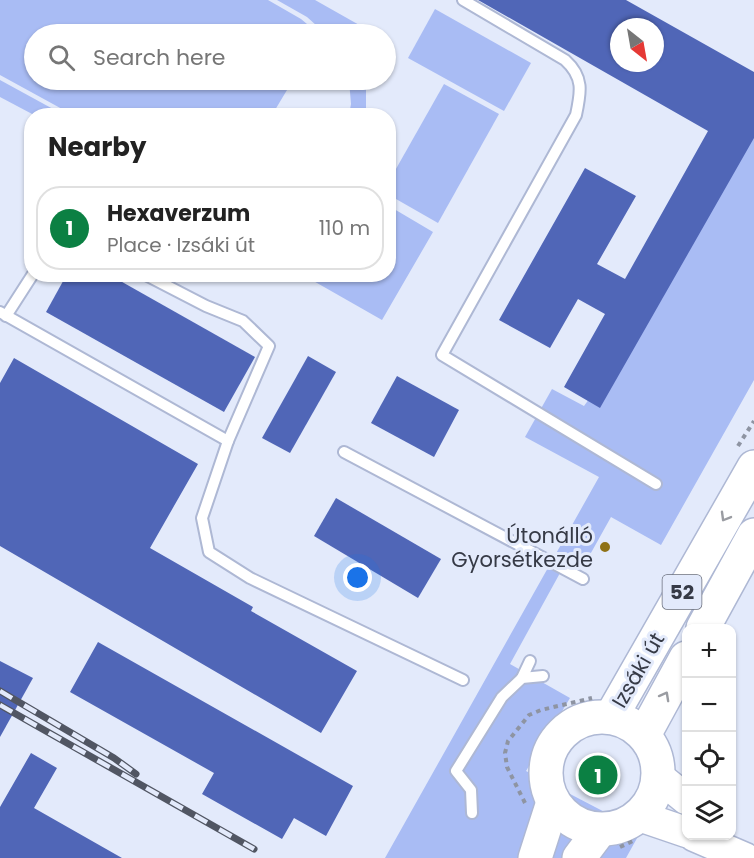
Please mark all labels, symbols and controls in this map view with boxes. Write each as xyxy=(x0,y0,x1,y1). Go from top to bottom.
north arrow xyxy=(610,18,664,72)
search box xyxy=(24,24,396,90)
icon: search xyxy=(45,41,78,74)
text: Search here xyxy=(93,42,226,73)
text: Nearby xyxy=(48,129,146,165)
text: Hexaverzum xyxy=(107,198,250,229)
text: 1 xyxy=(66,214,73,242)
text: 110 m xyxy=(319,214,370,242)
text: Place · Izsáki út xyxy=(107,231,255,259)
one-way arrow xyxy=(721,511,732,521)
place label: Útonálló Gyorsétkezde xyxy=(451,521,593,574)
marker: Útonálló Gyorsétkezde xyxy=(598,540,612,554)
your location xyxy=(343,563,372,592)
road number: 52 xyxy=(662,575,702,609)
map controls xyxy=(682,624,736,840)
button: + xyxy=(682,624,736,678)
street label: Izsáki út xyxy=(605,627,671,713)
button: − xyxy=(682,678,736,732)
one-way arrow xyxy=(658,692,669,702)
button: locate xyxy=(682,732,736,786)
pin: 1 xyxy=(578,752,618,798)
button: layers xyxy=(682,786,736,840)

